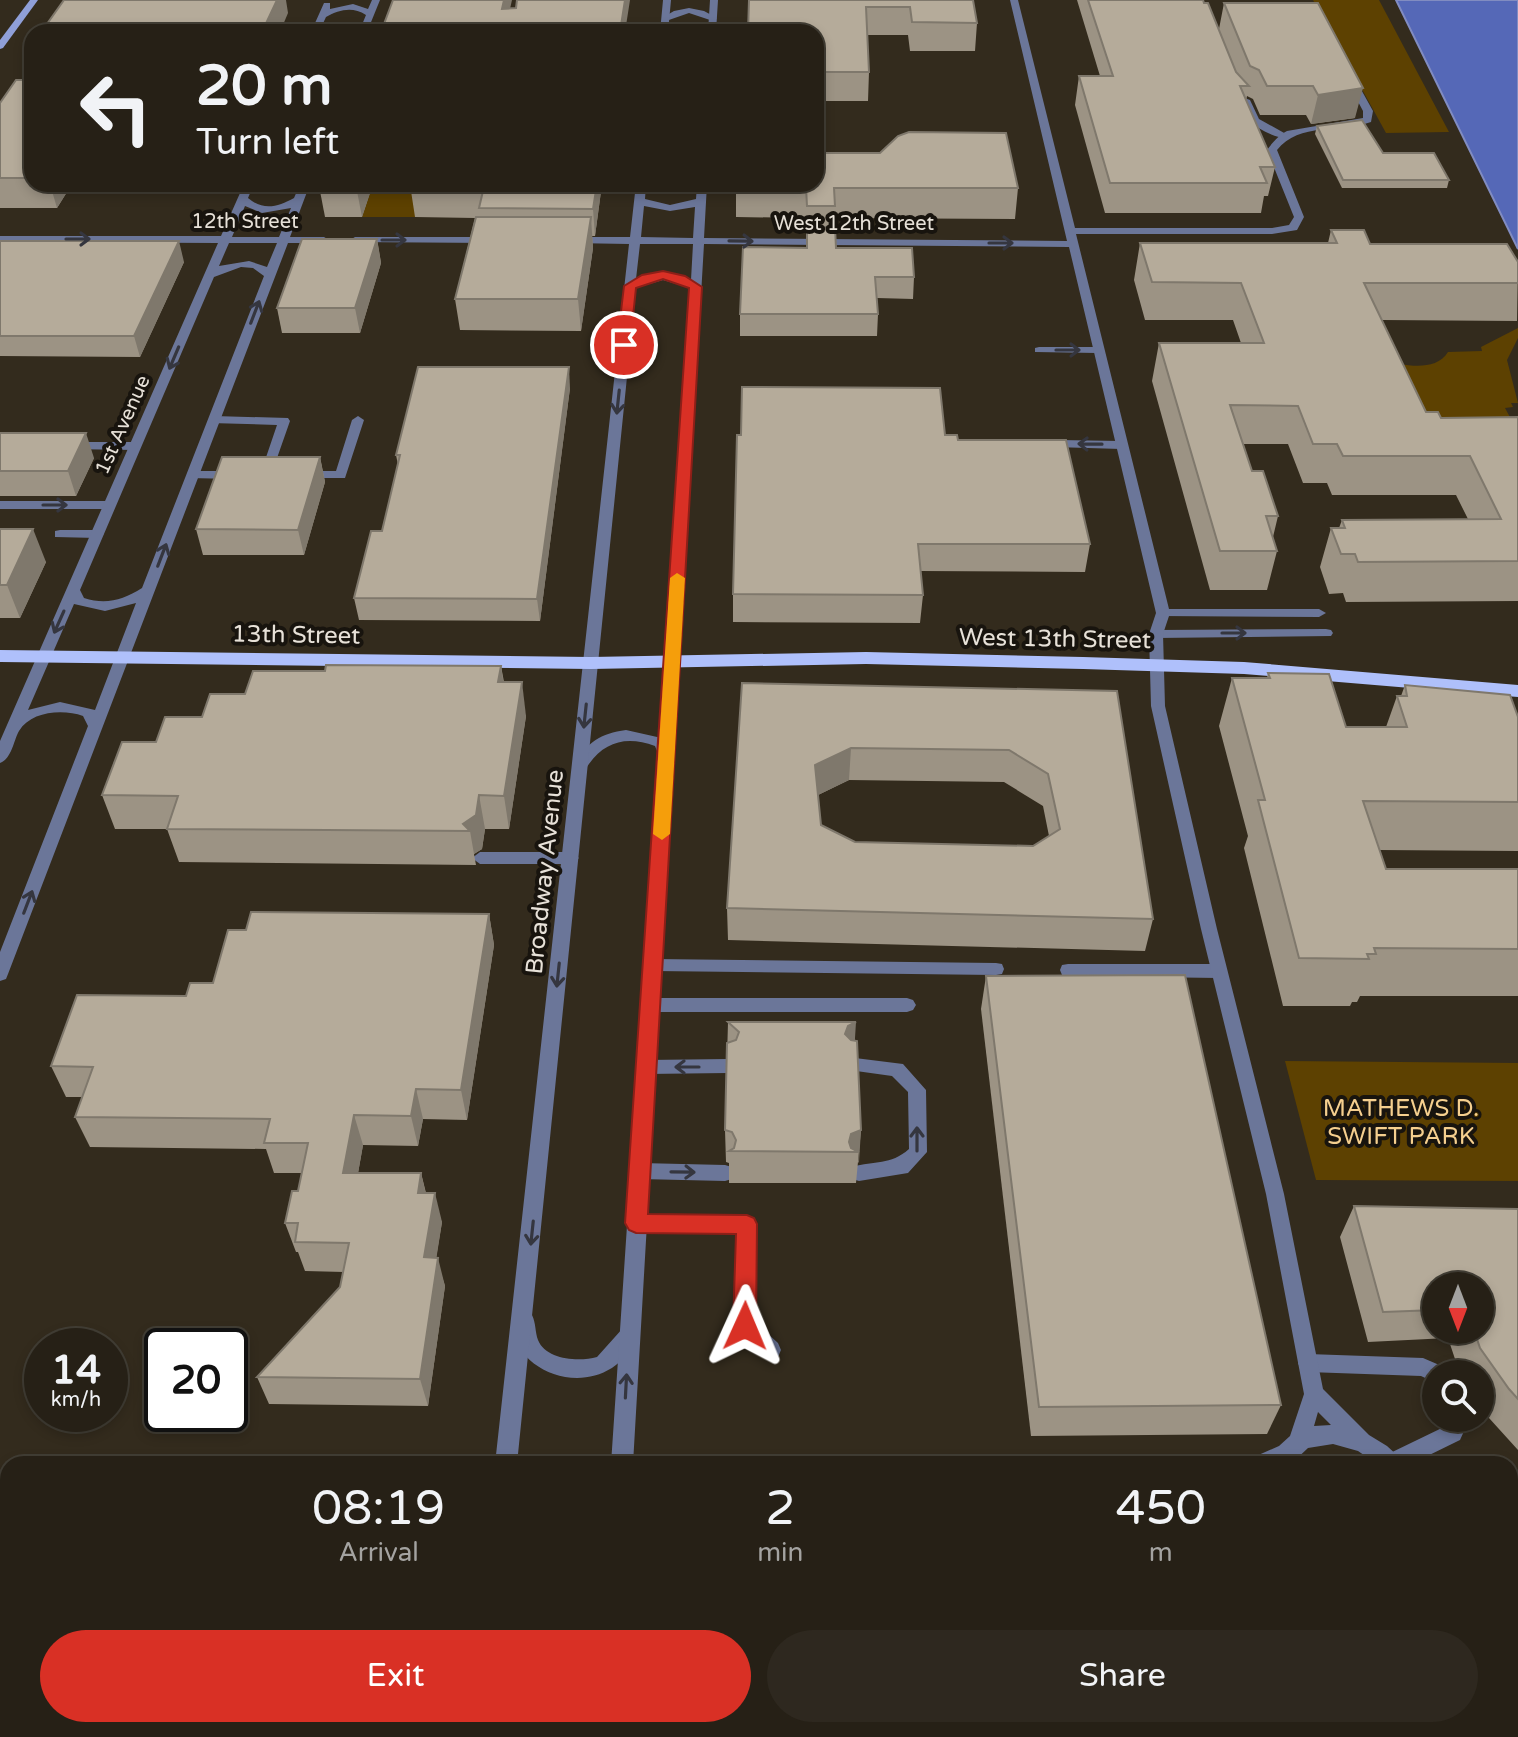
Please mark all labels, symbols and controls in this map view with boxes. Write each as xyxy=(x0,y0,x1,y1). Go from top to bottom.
text: 20 m xyxy=(196,53,332,120)
icon: left xyxy=(64,56,168,160)
text: Turn left xyxy=(196,121,339,164)
street label: 12th Street xyxy=(191,210,299,234)
street label: West 12th Street xyxy=(774,212,935,236)
one-way arrow xyxy=(64,231,91,247)
one-way arrow xyxy=(380,232,407,248)
one-way arrow xyxy=(727,233,754,249)
one-way arrow xyxy=(987,236,1014,251)
one-way arrow xyxy=(249,300,263,325)
pin xyxy=(590,311,658,379)
icon: arrive xyxy=(602,323,646,367)
one-way arrow xyxy=(1054,342,1081,358)
one-way arrow xyxy=(165,345,180,370)
street label: 1st Avenue xyxy=(90,371,156,479)
one-way arrow xyxy=(610,388,625,415)
one-way arrow xyxy=(1077,437,1104,452)
one-way arrow xyxy=(41,497,68,513)
one-way arrow xyxy=(156,543,170,567)
one-way arrow xyxy=(51,610,66,634)
street label: 13th Street xyxy=(231,619,361,651)
street label: West 13th Street xyxy=(959,623,1151,655)
one-way arrow xyxy=(1220,626,1247,641)
one-way arrow xyxy=(578,702,593,729)
street label: Broadway Avenue xyxy=(520,768,570,976)
one-way arrow xyxy=(22,890,36,915)
one-way arrow xyxy=(551,961,566,988)
one-way arrow xyxy=(674,1059,701,1074)
park label: MATHEWS D. SWIFT PARK xyxy=(1323,1094,1479,1151)
one-way arrow xyxy=(909,1126,925,1153)
one-way arrow xyxy=(669,1165,696,1180)
one-way arrow xyxy=(524,1219,539,1246)
north arrow xyxy=(1422,1272,1494,1344)
map controls xyxy=(1422,1272,1494,1432)
position arrow xyxy=(703,1284,787,1368)
speed limit sign: 20 xyxy=(144,1328,248,1432)
text: 14 xyxy=(51,1346,101,1394)
button: search xyxy=(1422,1360,1494,1432)
one-way arrow xyxy=(619,1373,634,1400)
text: km/h xyxy=(51,1388,101,1412)
text: 08:19 xyxy=(312,1480,445,1538)
text: 2 xyxy=(765,1480,795,1538)
text: 450 xyxy=(1115,1480,1206,1538)
text: Arrival xyxy=(338,1537,419,1568)
text: min xyxy=(757,1537,803,1568)
text: m xyxy=(1149,1537,1173,1568)
button: Exit xyxy=(40,1630,751,1722)
button: Share xyxy=(767,1630,1478,1722)

